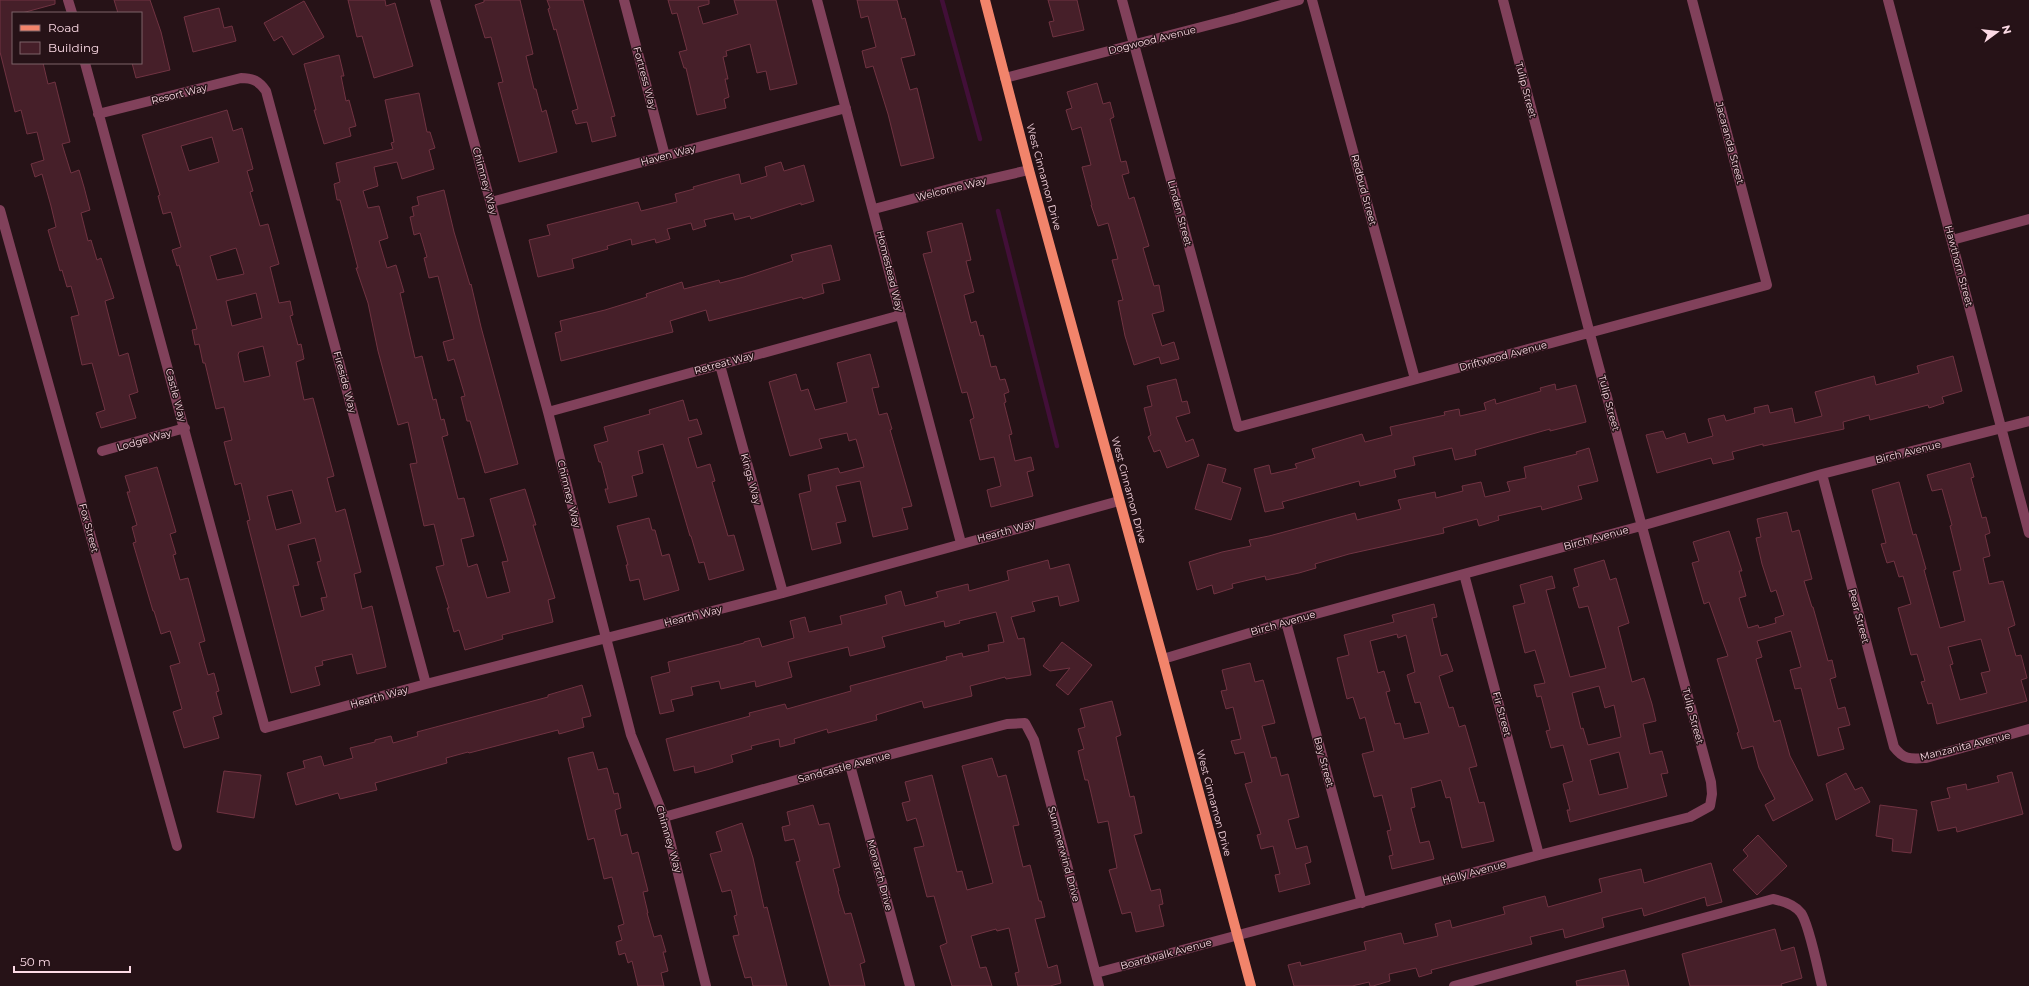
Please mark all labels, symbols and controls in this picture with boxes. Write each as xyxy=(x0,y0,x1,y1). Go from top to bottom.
legend xyxy=(12,12,142,64)
north arrow xyxy=(1977,12,2017,52)
text: Road xyxy=(48,20,79,35)
street label: Dogwood Avenue xyxy=(1107,23,1197,57)
text: N xyxy=(1999,23,2015,36)
text: Building xyxy=(48,40,99,55)
street label: Fortress Way xyxy=(630,45,660,111)
street label: Tulip Street xyxy=(1512,61,1540,119)
street label: Resort Way xyxy=(150,81,209,107)
street label: Jacaranda Street xyxy=(1713,100,1747,185)
street label: West Cinnamon Drive xyxy=(1024,122,1064,232)
street label: Haven Way xyxy=(639,141,697,169)
street label: Chimney Way xyxy=(470,146,500,217)
street label: Redbud Street xyxy=(1348,153,1380,227)
street label: Welcome Way xyxy=(914,174,988,204)
street label: Linden Street xyxy=(1165,179,1195,247)
street label: Hawthorn Street xyxy=(1942,224,1976,308)
street label: Homestead Way xyxy=(874,229,906,313)
street label: Driftwood Avenue xyxy=(1458,338,1548,374)
street label: Retreat Way xyxy=(693,349,756,377)
street label: Fireside Way xyxy=(330,350,360,415)
street label: Castle Way xyxy=(163,367,190,424)
street label: Tulip Street xyxy=(1595,374,1623,432)
street label: Lodge Way xyxy=(115,426,173,454)
street label: West Cinnamon Drive xyxy=(1109,435,1149,545)
street label: Birch Avenue xyxy=(1874,438,1942,466)
street label: Kings Way xyxy=(738,452,764,507)
street label: Chimney Way xyxy=(554,459,584,530)
street label: Fox Street xyxy=(76,502,102,554)
street label: Hearth Way xyxy=(976,517,1037,545)
street label: Birch Avenue xyxy=(1562,523,1630,553)
street label: Pear Street xyxy=(1846,587,1872,645)
street label: Hearth Way xyxy=(663,602,724,629)
street label: Birch Avenue xyxy=(1249,608,1317,638)
street label: Hearth Way xyxy=(349,683,410,711)
street label: Tulip Street xyxy=(1679,687,1707,745)
street label: Fir Street xyxy=(1490,690,1514,738)
street label: Manzanita Avenue xyxy=(1918,728,2012,764)
street label: Bay Street xyxy=(1311,735,1337,789)
street label: Sandcastle Avenue xyxy=(796,748,892,786)
street label: West Cinnamon Drive xyxy=(1194,748,1234,858)
street label: Chimney Way xyxy=(653,804,685,875)
street label: Summerwind Drive xyxy=(1045,805,1083,903)
street label: Monarch Drive xyxy=(864,838,896,912)
street label: Holly Avenue xyxy=(1441,857,1507,887)
street label: Boardwalk Avenue xyxy=(1119,936,1213,972)
scale bar xyxy=(14,948,130,974)
text: 50 m xyxy=(20,954,51,969)

